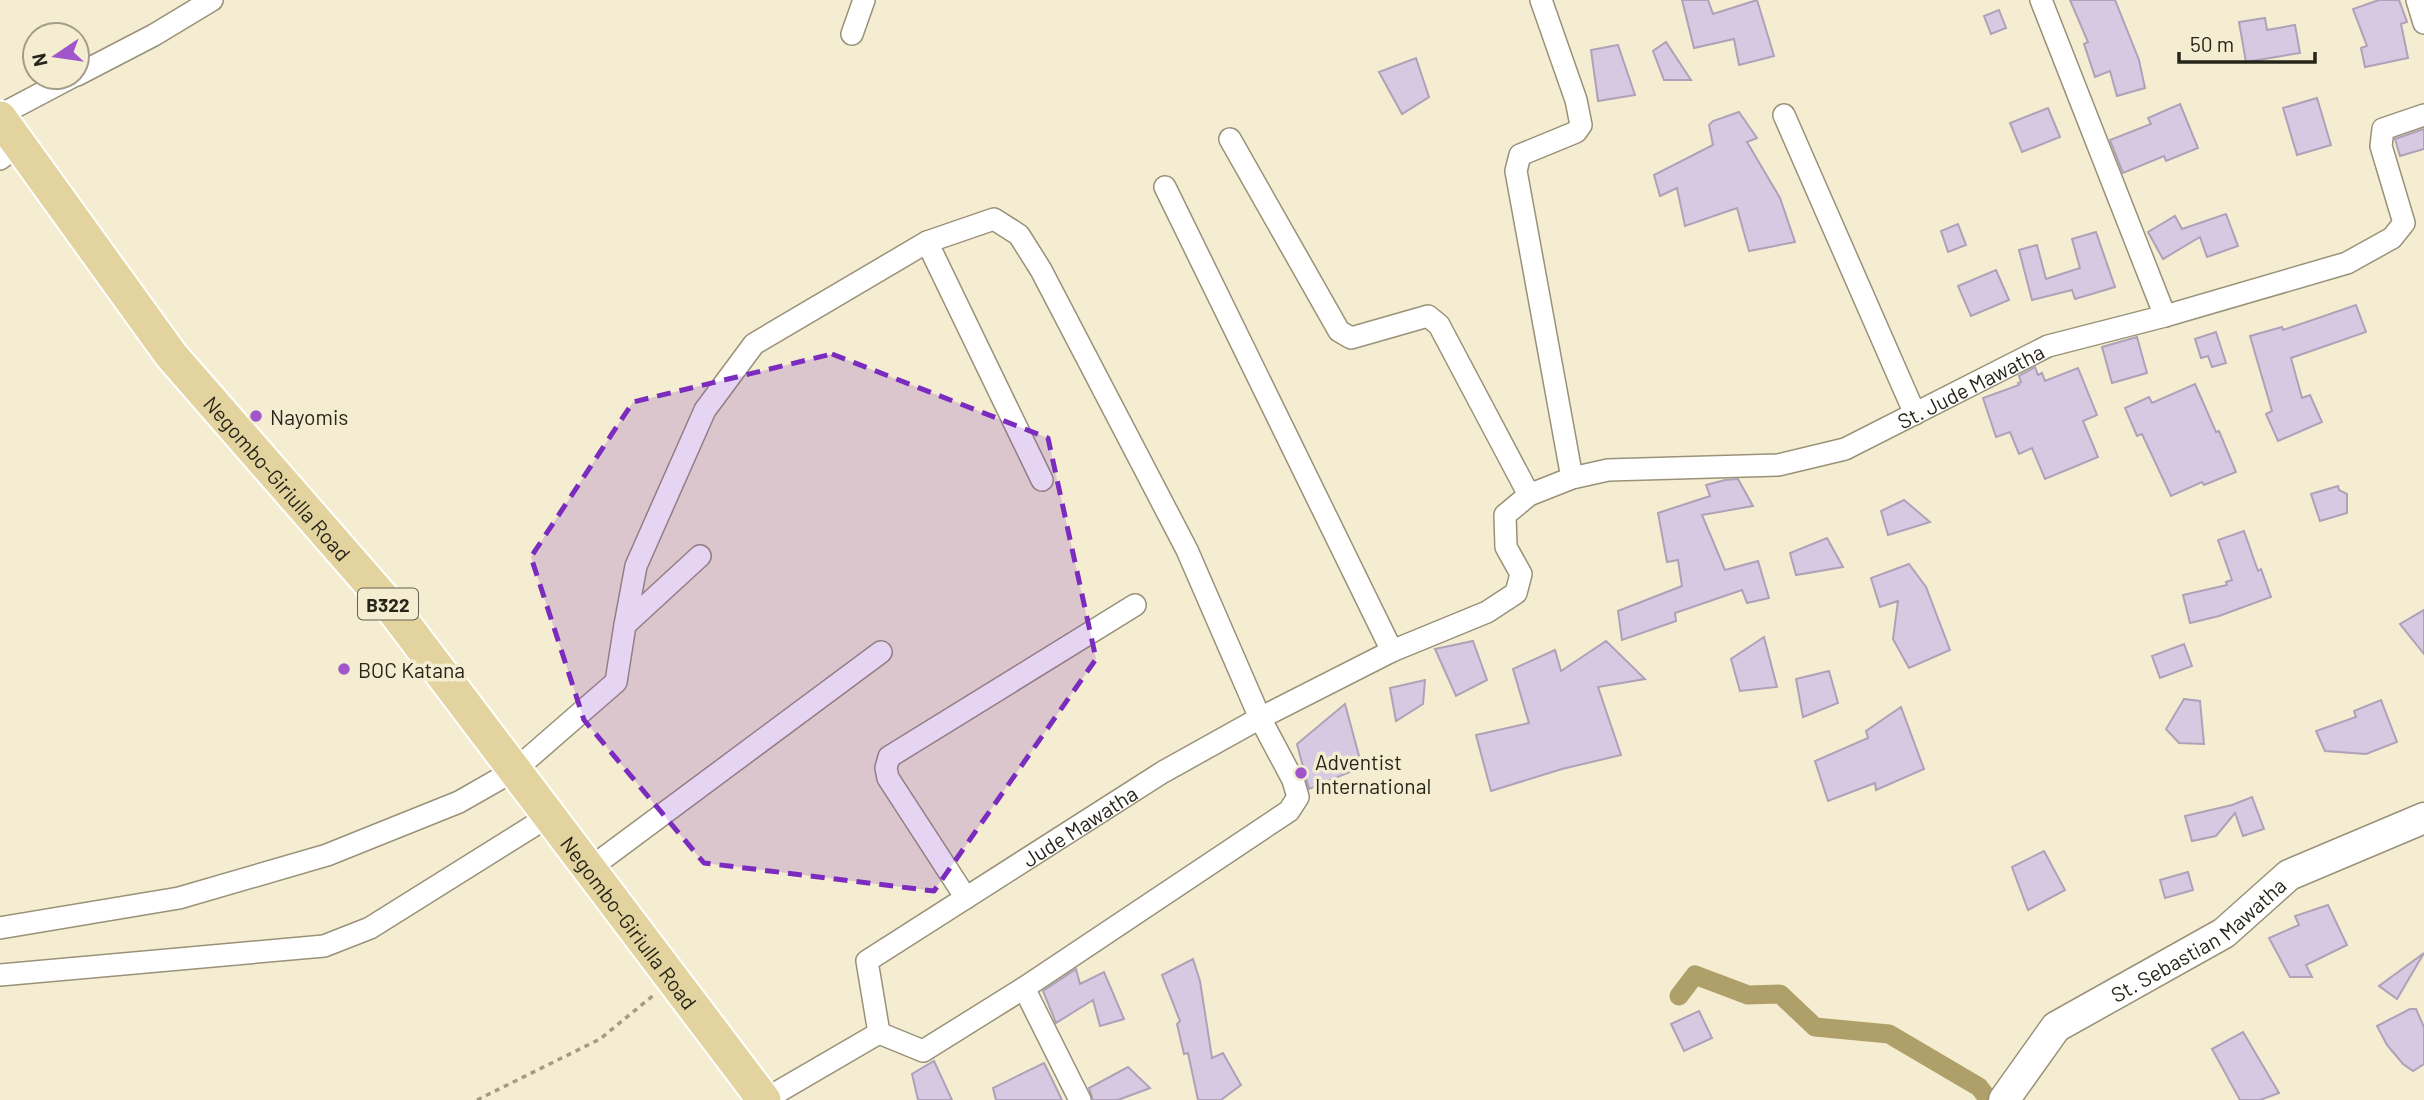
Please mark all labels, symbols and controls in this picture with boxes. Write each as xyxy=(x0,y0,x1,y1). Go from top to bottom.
north arrow xyxy=(21,21,91,91)
scale bar xyxy=(2179,21,2316,65)
text: 50 m xyxy=(2190,31,2234,56)
text: N xyxy=(26,51,52,69)
street label: St. Jude Mawatha xyxy=(1893,338,2048,433)
street label: Negombo-Giriulla Road xyxy=(199,390,356,565)
place label: Nayomis xyxy=(270,404,348,429)
marker: Nayomis xyxy=(248,408,264,424)
road number: B322 xyxy=(358,589,418,620)
place label: BOC Katana xyxy=(358,657,465,682)
marker: BOC Katana xyxy=(336,661,352,677)
place label: Adventist International xyxy=(1315,749,1431,798)
marker: Adventist International xyxy=(1293,765,1309,781)
street label: Jude Mawatha xyxy=(1017,780,1141,871)
street label: Negombo-Giriulla Road xyxy=(556,831,703,1013)
street label: St. Sebastian Mawatha xyxy=(2106,872,2290,1006)

